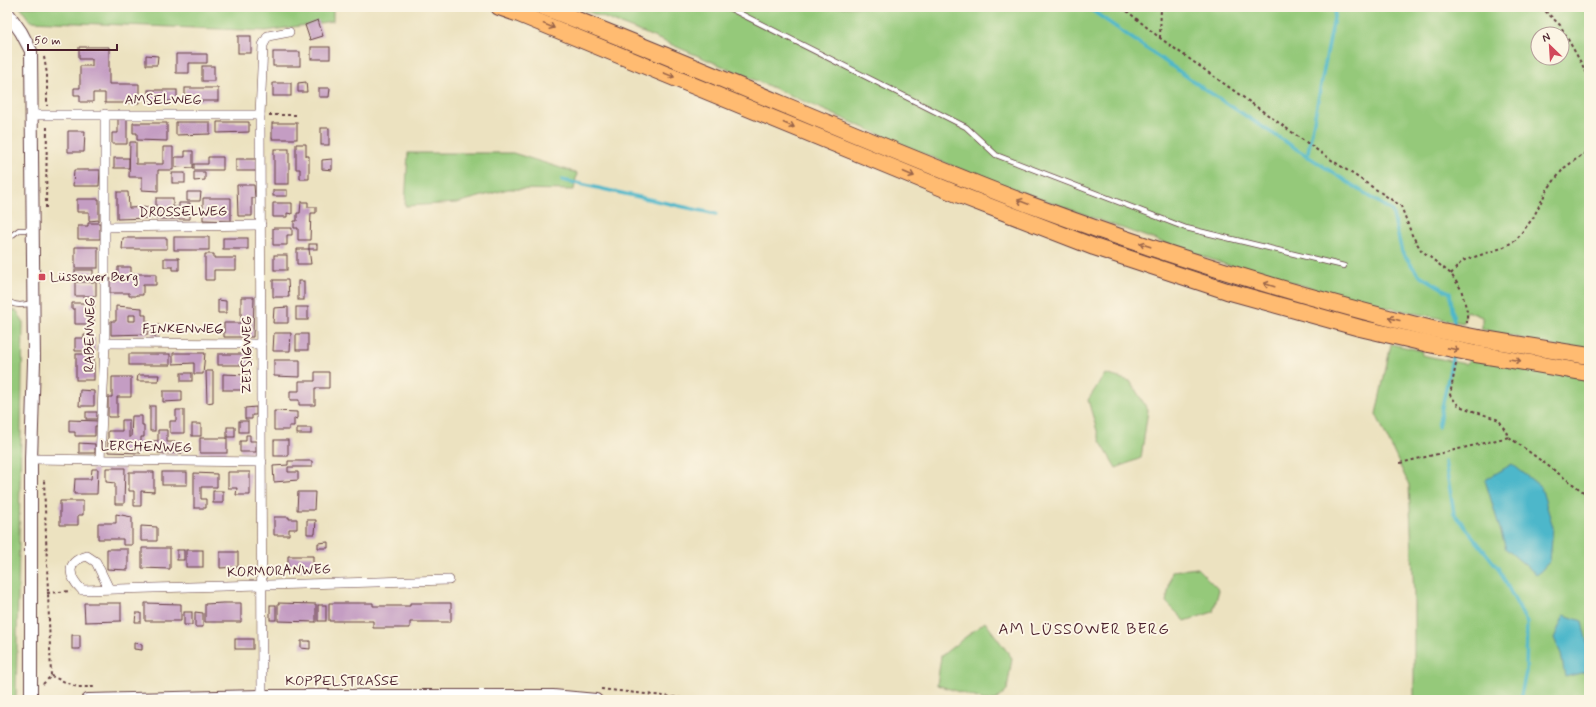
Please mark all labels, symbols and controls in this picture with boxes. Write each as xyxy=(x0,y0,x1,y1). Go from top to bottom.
one-way arrow xyxy=(542,22,554,30)
scale bar xyxy=(28,26,117,52)
north arrow xyxy=(1530,26,1570,66)
text: N xyxy=(1540,30,1552,46)
text: 50 m xyxy=(34,33,61,49)
one-way arrow xyxy=(662,72,674,79)
street label: AMSELWEG xyxy=(124,91,202,109)
one-way arrow xyxy=(783,121,795,129)
one-way arrow xyxy=(903,171,915,179)
one-way arrow xyxy=(1017,197,1029,205)
street label: DROSSELWEG xyxy=(139,202,227,222)
one-way arrow xyxy=(1140,241,1152,249)
place label: Lüssower Berg xyxy=(50,268,138,286)
marker: Lüssower Berg xyxy=(37,272,47,282)
one-way arrow xyxy=(1263,281,1276,288)
street label: RABENWEG xyxy=(80,297,100,373)
one-way arrow xyxy=(1388,315,1401,323)
street label: ZEISIGWEG xyxy=(238,316,256,394)
street label: FINKENWEG xyxy=(142,320,224,338)
one-way arrow xyxy=(1446,346,1459,354)
one-way arrow xyxy=(1508,356,1521,364)
street label: LERCHENWEG xyxy=(100,437,192,457)
street label: KORMORANWEG xyxy=(227,560,331,582)
district label: AM LÜSSOWER BERG xyxy=(998,619,1170,640)
street label: KOPPELSTRASSE xyxy=(285,672,399,690)

